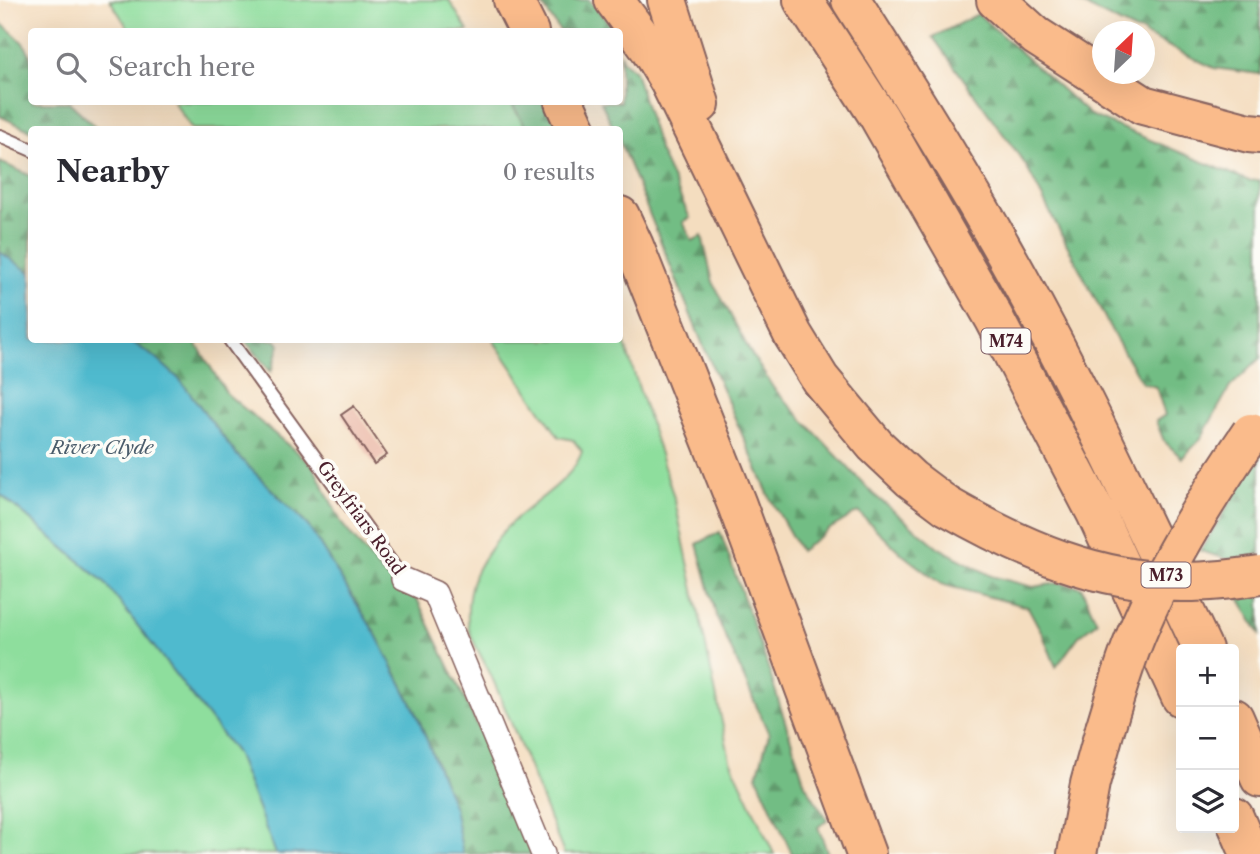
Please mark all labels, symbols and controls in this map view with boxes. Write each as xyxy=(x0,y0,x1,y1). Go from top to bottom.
north arrow xyxy=(1092,21,1155,84)
search box xyxy=(28,28,623,105)
icon: search xyxy=(52,48,90,86)
text: Search here xyxy=(108,51,255,83)
text: Nearby xyxy=(56,153,169,190)
text: 0 results xyxy=(503,158,595,186)
road number: M74 xyxy=(982,328,1030,354)
water label: River Clyde xyxy=(49,436,154,459)
street label: Greyfriars Road xyxy=(312,457,410,579)
road number: M73 xyxy=(1142,562,1190,588)
map controls xyxy=(1176,644,1239,833)
button: + xyxy=(1176,644,1239,707)
button: − xyxy=(1176,707,1239,770)
button: layers xyxy=(1176,770,1239,833)

